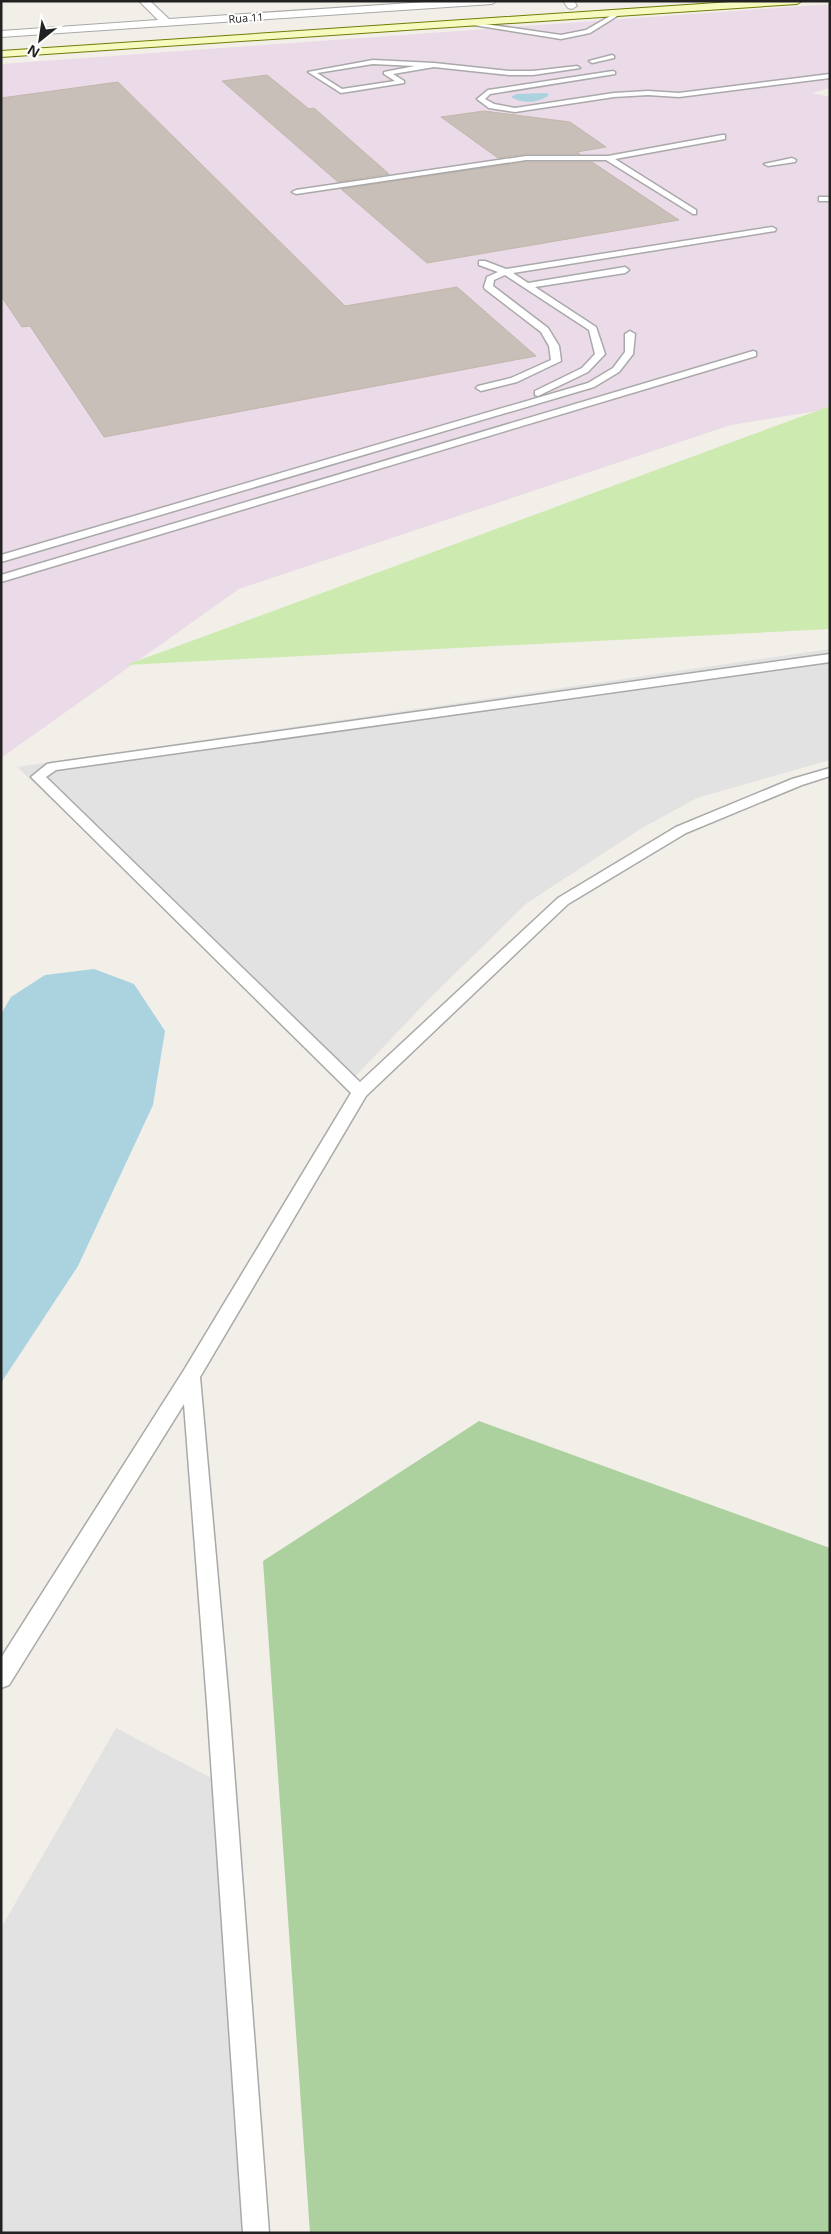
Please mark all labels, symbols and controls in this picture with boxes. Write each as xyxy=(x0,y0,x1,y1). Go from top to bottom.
street label: Rua 11 xyxy=(228,9,264,26)
north arrow xyxy=(15,15,65,65)
text: N xyxy=(24,41,43,63)

